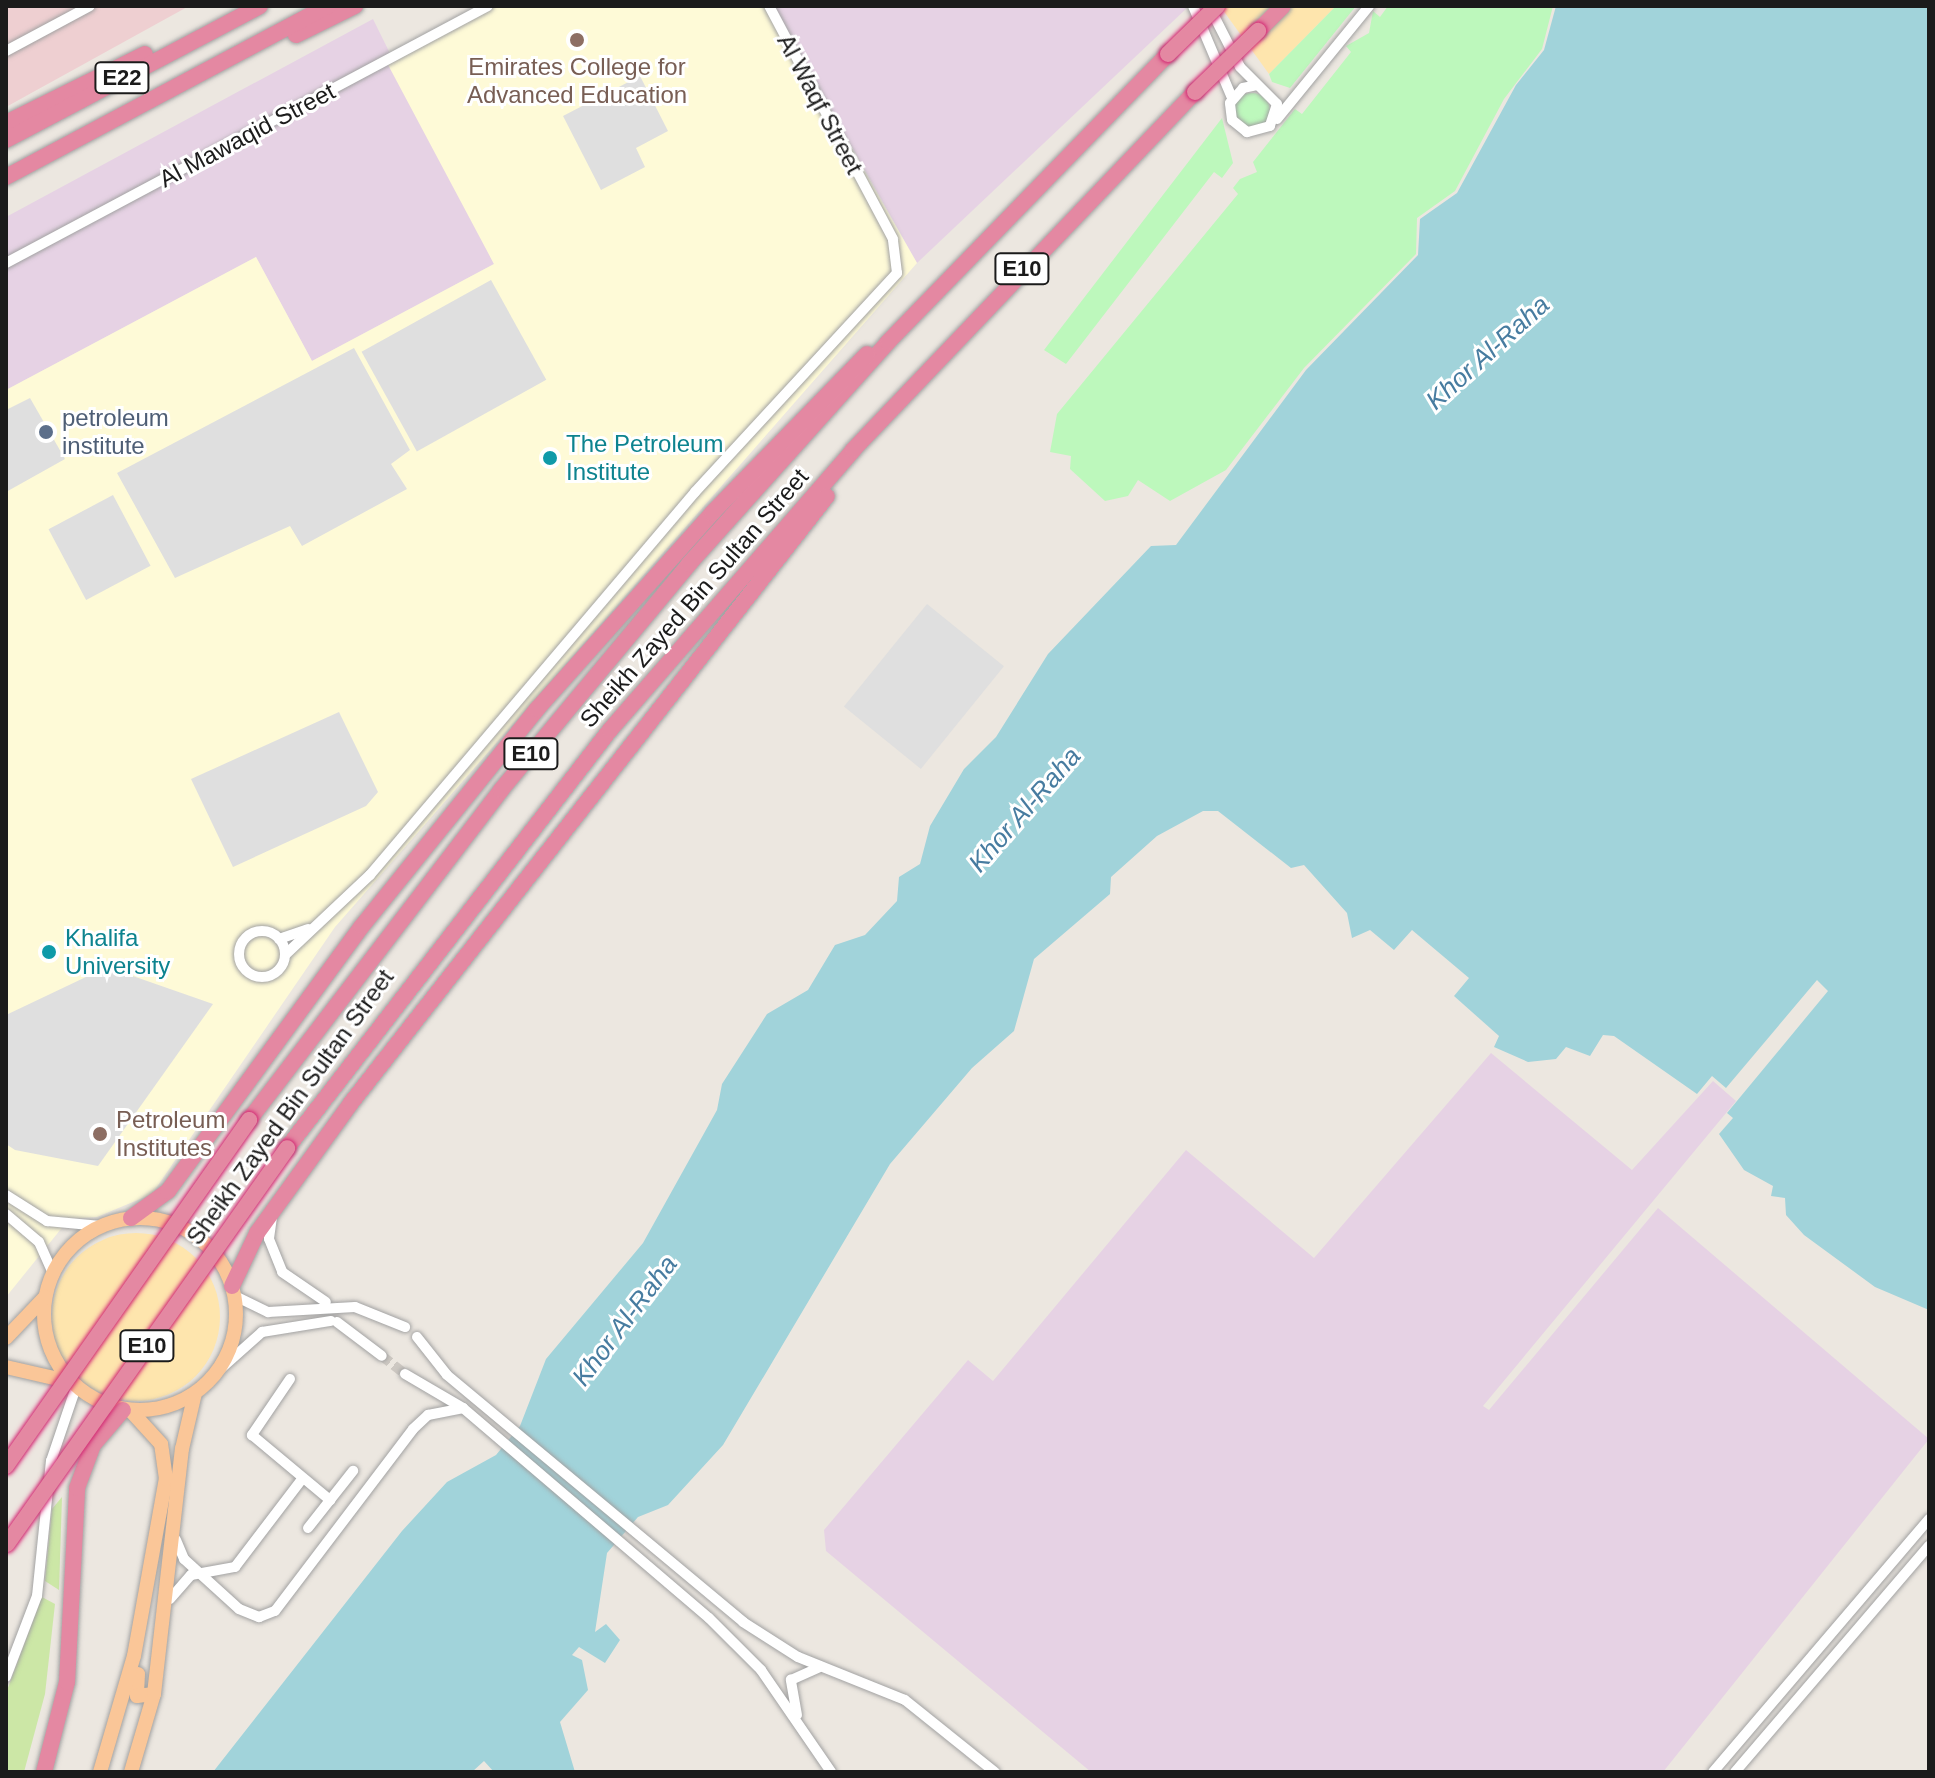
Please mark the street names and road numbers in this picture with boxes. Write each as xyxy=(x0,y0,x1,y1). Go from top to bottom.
street label: Al Waqf Street xyxy=(771,29,869,179)
road number: E22 xyxy=(94,60,150,96)
street label: Al Mawaqid Street xyxy=(154,77,340,193)
road number: E10 xyxy=(994,251,1050,287)
street label: Sheikh Zayed Bin Sultan Street xyxy=(574,463,814,733)
road number: E10 xyxy=(503,736,559,772)
street label: Sheikh Zayed Bin Sultan Street xyxy=(180,964,400,1250)
road number: E10 xyxy=(119,1328,175,1364)

